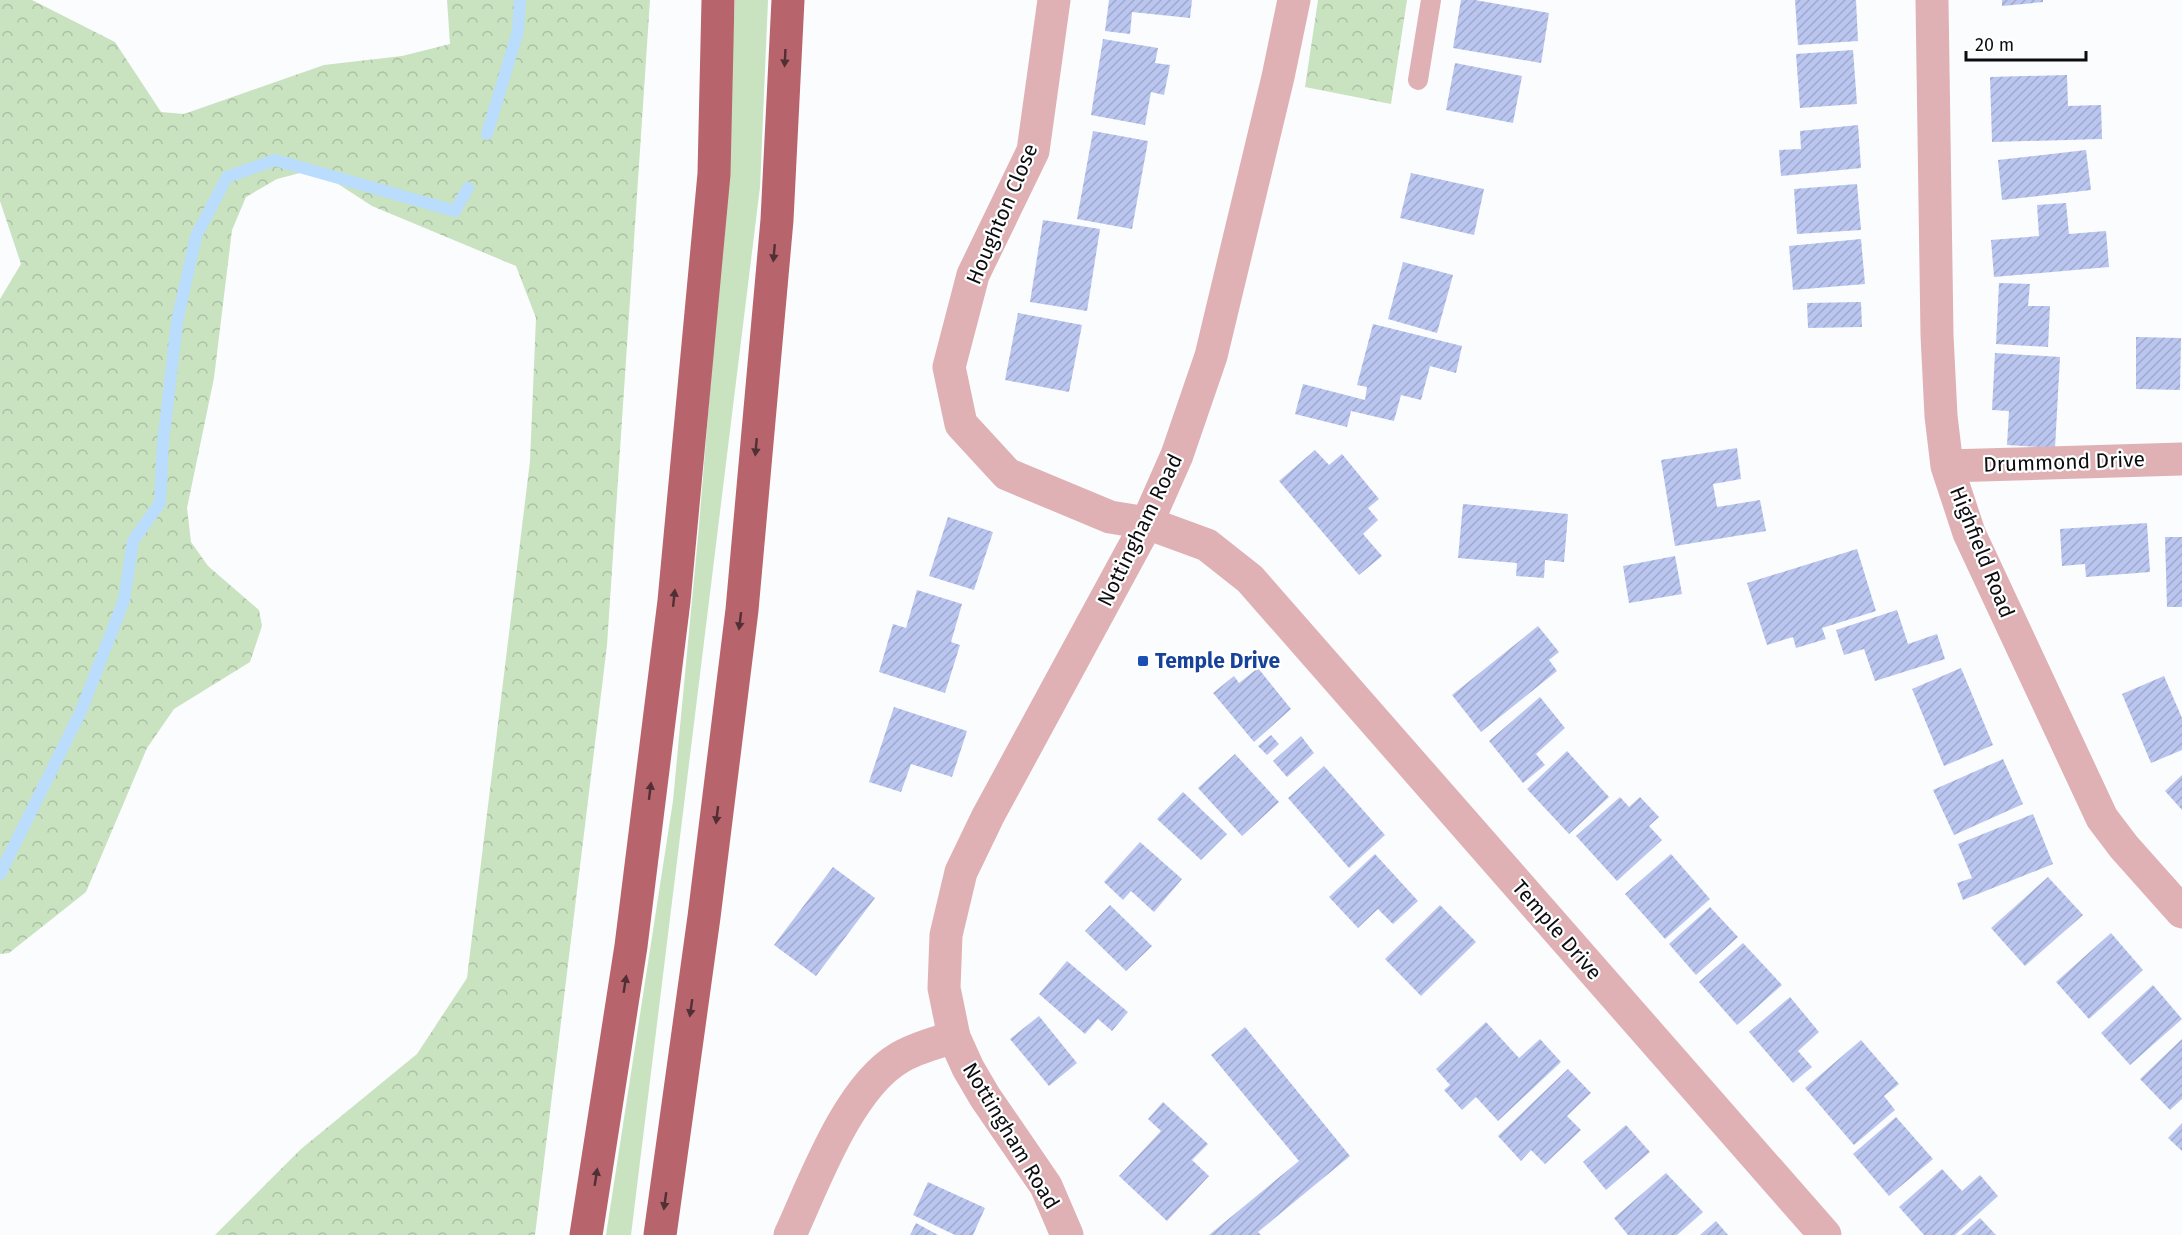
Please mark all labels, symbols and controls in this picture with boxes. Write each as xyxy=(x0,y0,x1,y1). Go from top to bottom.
scale bar xyxy=(1966,24,2086,62)
text: 20 m xyxy=(1975,34,2014,56)
one-way arrow xyxy=(780,49,789,68)
street label: Houghton Close xyxy=(961,140,1043,288)
one-way arrow xyxy=(769,244,779,263)
one-way arrow xyxy=(751,438,761,457)
street label: Drummond Drive xyxy=(1983,446,2145,478)
street label: Nottingham Road xyxy=(1092,449,1188,611)
street label: Highfield Road xyxy=(1944,482,2020,622)
one-way arrow xyxy=(670,588,679,607)
one-way arrow xyxy=(736,612,745,631)
place label: Temple Drive xyxy=(1155,648,1280,674)
marker: Temple Drive xyxy=(1136,654,1150,668)
one-way arrow xyxy=(645,782,655,801)
one-way arrow xyxy=(712,805,721,824)
street label: Temple Drive xyxy=(1507,875,1607,985)
one-way arrow xyxy=(620,975,629,994)
one-way arrow xyxy=(687,999,696,1018)
street label: Nottingham Road xyxy=(957,1058,1065,1214)
one-way arrow xyxy=(591,1168,600,1187)
one-way arrow xyxy=(660,1191,669,1210)

